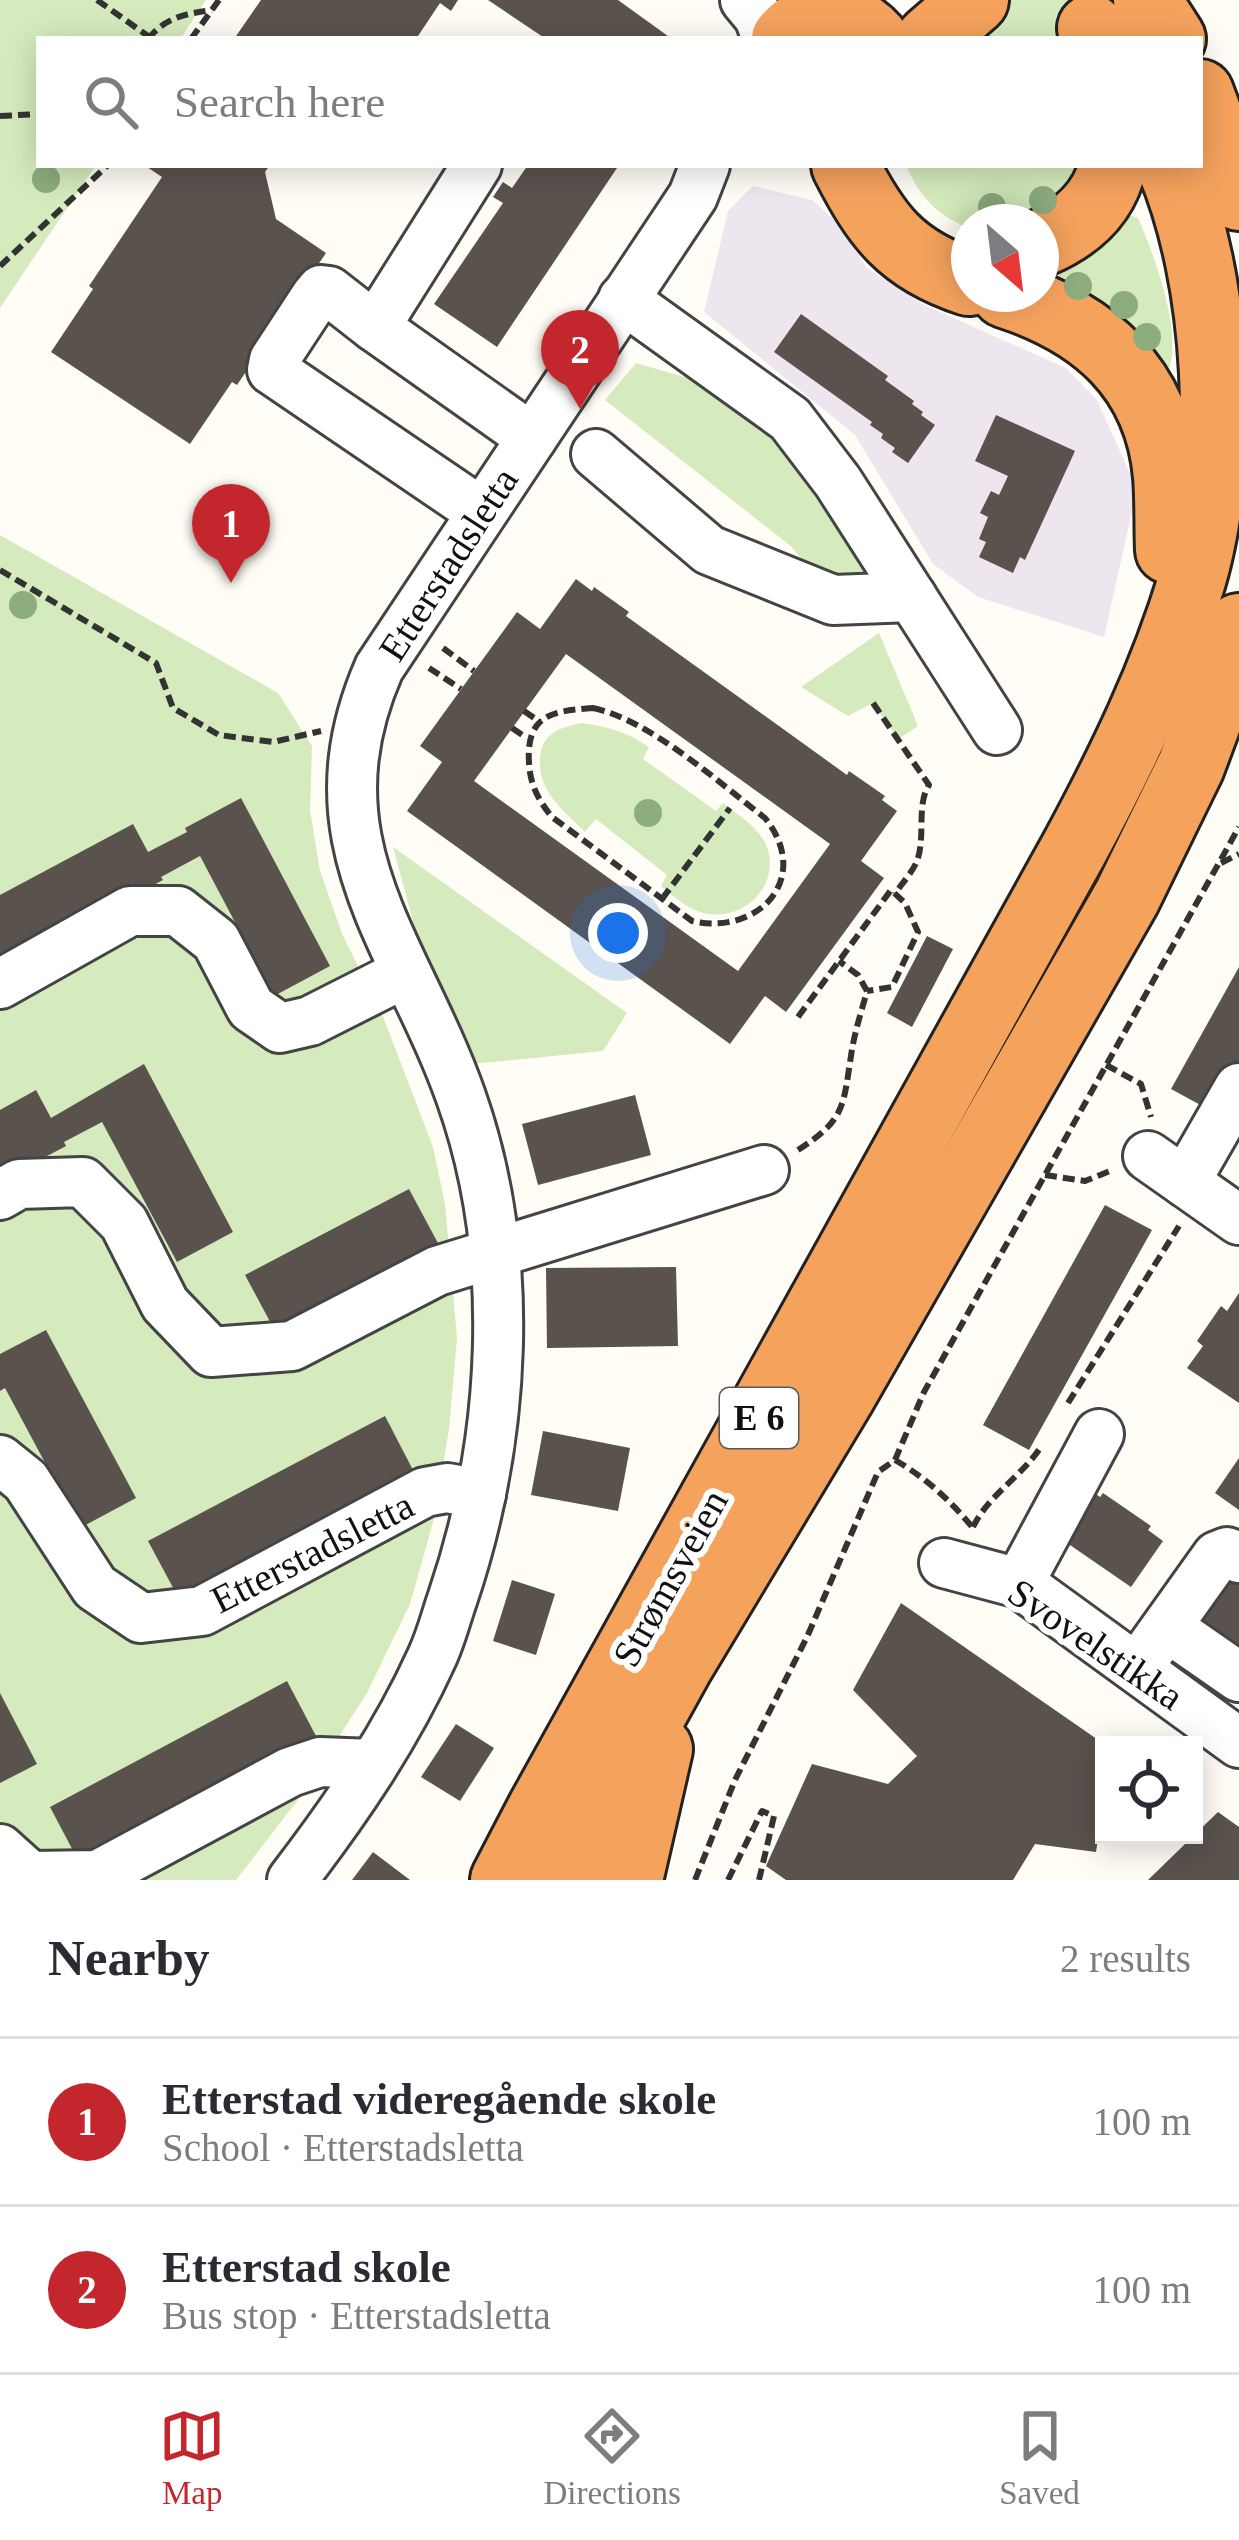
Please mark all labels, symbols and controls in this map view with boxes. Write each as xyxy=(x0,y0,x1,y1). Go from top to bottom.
search box xyxy=(36,36,1203,168)
icon: search xyxy=(78,69,144,135)
text: Search here xyxy=(174,77,385,127)
north arrow xyxy=(951,204,1059,312)
pin: 2 xyxy=(541,310,619,409)
street label: Etterstadsletta xyxy=(370,460,526,668)
pin: 1 xyxy=(192,484,270,583)
your location xyxy=(588,903,648,963)
road number: E 6 xyxy=(720,1388,798,1448)
street label: Strømsveien xyxy=(604,1482,736,1674)
street label: Etterstadsletta xyxy=(204,1483,420,1621)
street label: Svovelstikka xyxy=(1000,1570,1192,1718)
map controls xyxy=(1095,1736,1203,1844)
button: locate xyxy=(1095,1736,1203,1844)
text: Nearby xyxy=(48,1930,209,1986)
text: 2 results xyxy=(1060,1937,1191,1980)
text: Etterstad videregående skole xyxy=(162,2074,716,2124)
text: 1 xyxy=(77,2100,97,2143)
text: 100 m xyxy=(1092,2100,1191,2143)
text: School · Etterstadsletta xyxy=(162,2126,524,2169)
text: Etterstad skole xyxy=(162,2242,451,2292)
text: 2 xyxy=(77,2268,97,2311)
text: 100 m xyxy=(1092,2268,1191,2311)
text: Bus stop · Etterstadsletta xyxy=(162,2294,551,2337)
tab: Map xyxy=(159,2403,225,2512)
tab: Directions xyxy=(543,2403,681,2512)
tab: Saved xyxy=(999,2403,1080,2512)

